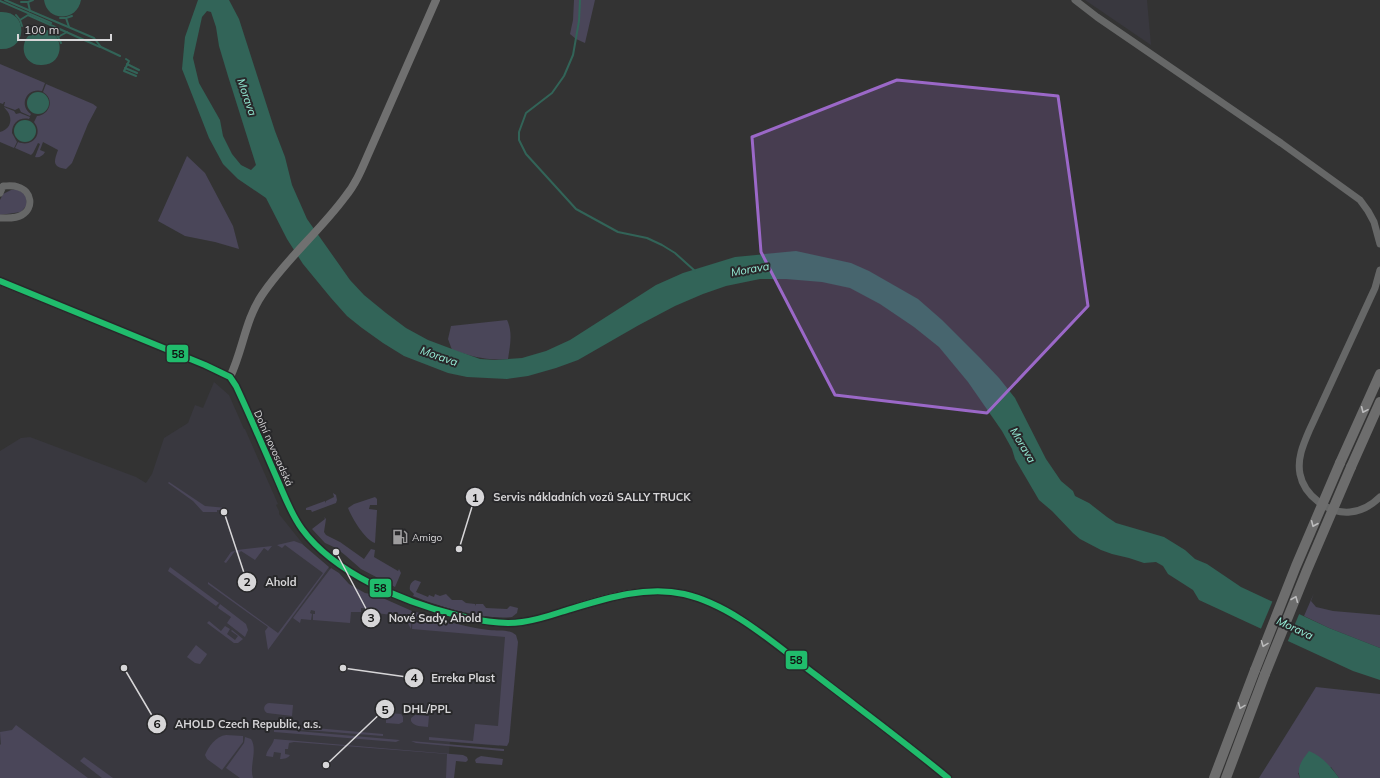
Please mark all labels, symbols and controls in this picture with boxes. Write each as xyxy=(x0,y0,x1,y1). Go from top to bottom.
scale bar xyxy=(18,16,111,42)
text: 100 m xyxy=(24,22,59,37)
water label: Morava xyxy=(234,76,260,118)
water label: Morava xyxy=(730,259,771,279)
water label: Morava xyxy=(418,343,460,369)
line badge: 58 xyxy=(166,344,189,363)
text: 58 xyxy=(171,347,185,361)
one-way arrow xyxy=(1361,405,1369,413)
street label: Dolní novosadská xyxy=(251,408,296,488)
water label: Morava xyxy=(1007,425,1039,465)
callout: Servis nákladních vozů SALLY TRUCK xyxy=(465,486,699,509)
text: 1 xyxy=(471,490,479,505)
text: Servis nákladních vozů SALLY TRUCK xyxy=(493,490,691,504)
one-way arrow xyxy=(1310,521,1318,528)
fuel station icon: Amigo xyxy=(391,528,409,546)
place label: Amigo xyxy=(412,531,443,544)
callout: Ahold xyxy=(237,571,304,594)
text: 2 xyxy=(243,574,251,589)
text: Ahold xyxy=(265,575,297,589)
line badge: 58 xyxy=(369,578,392,598)
text: 58 xyxy=(373,581,387,595)
one-way arrow xyxy=(1291,595,1299,602)
callout: Nové Sady, Ahold xyxy=(361,606,490,629)
text: 3 xyxy=(367,610,375,625)
text: Nové Sady, Ahold xyxy=(389,611,481,625)
water label: Morava xyxy=(1275,614,1316,643)
one-way arrow xyxy=(1261,641,1269,648)
line badge: 58 xyxy=(785,650,808,670)
text: 58 xyxy=(789,653,803,667)
callout: Erreka Plast xyxy=(404,667,503,690)
text: 4 xyxy=(410,670,418,685)
text: Erreka Plast xyxy=(431,671,495,685)
callout: DHL/PPL xyxy=(375,698,459,721)
text: 5 xyxy=(381,702,389,717)
text: DHL/PPL xyxy=(403,702,451,716)
one-way arrow xyxy=(1237,703,1245,710)
callout: AHOLD Czech Republic, a.s. xyxy=(147,713,329,736)
text: 6 xyxy=(153,716,161,731)
text: AHOLD Czech Republic, a.s. xyxy=(175,717,321,731)

